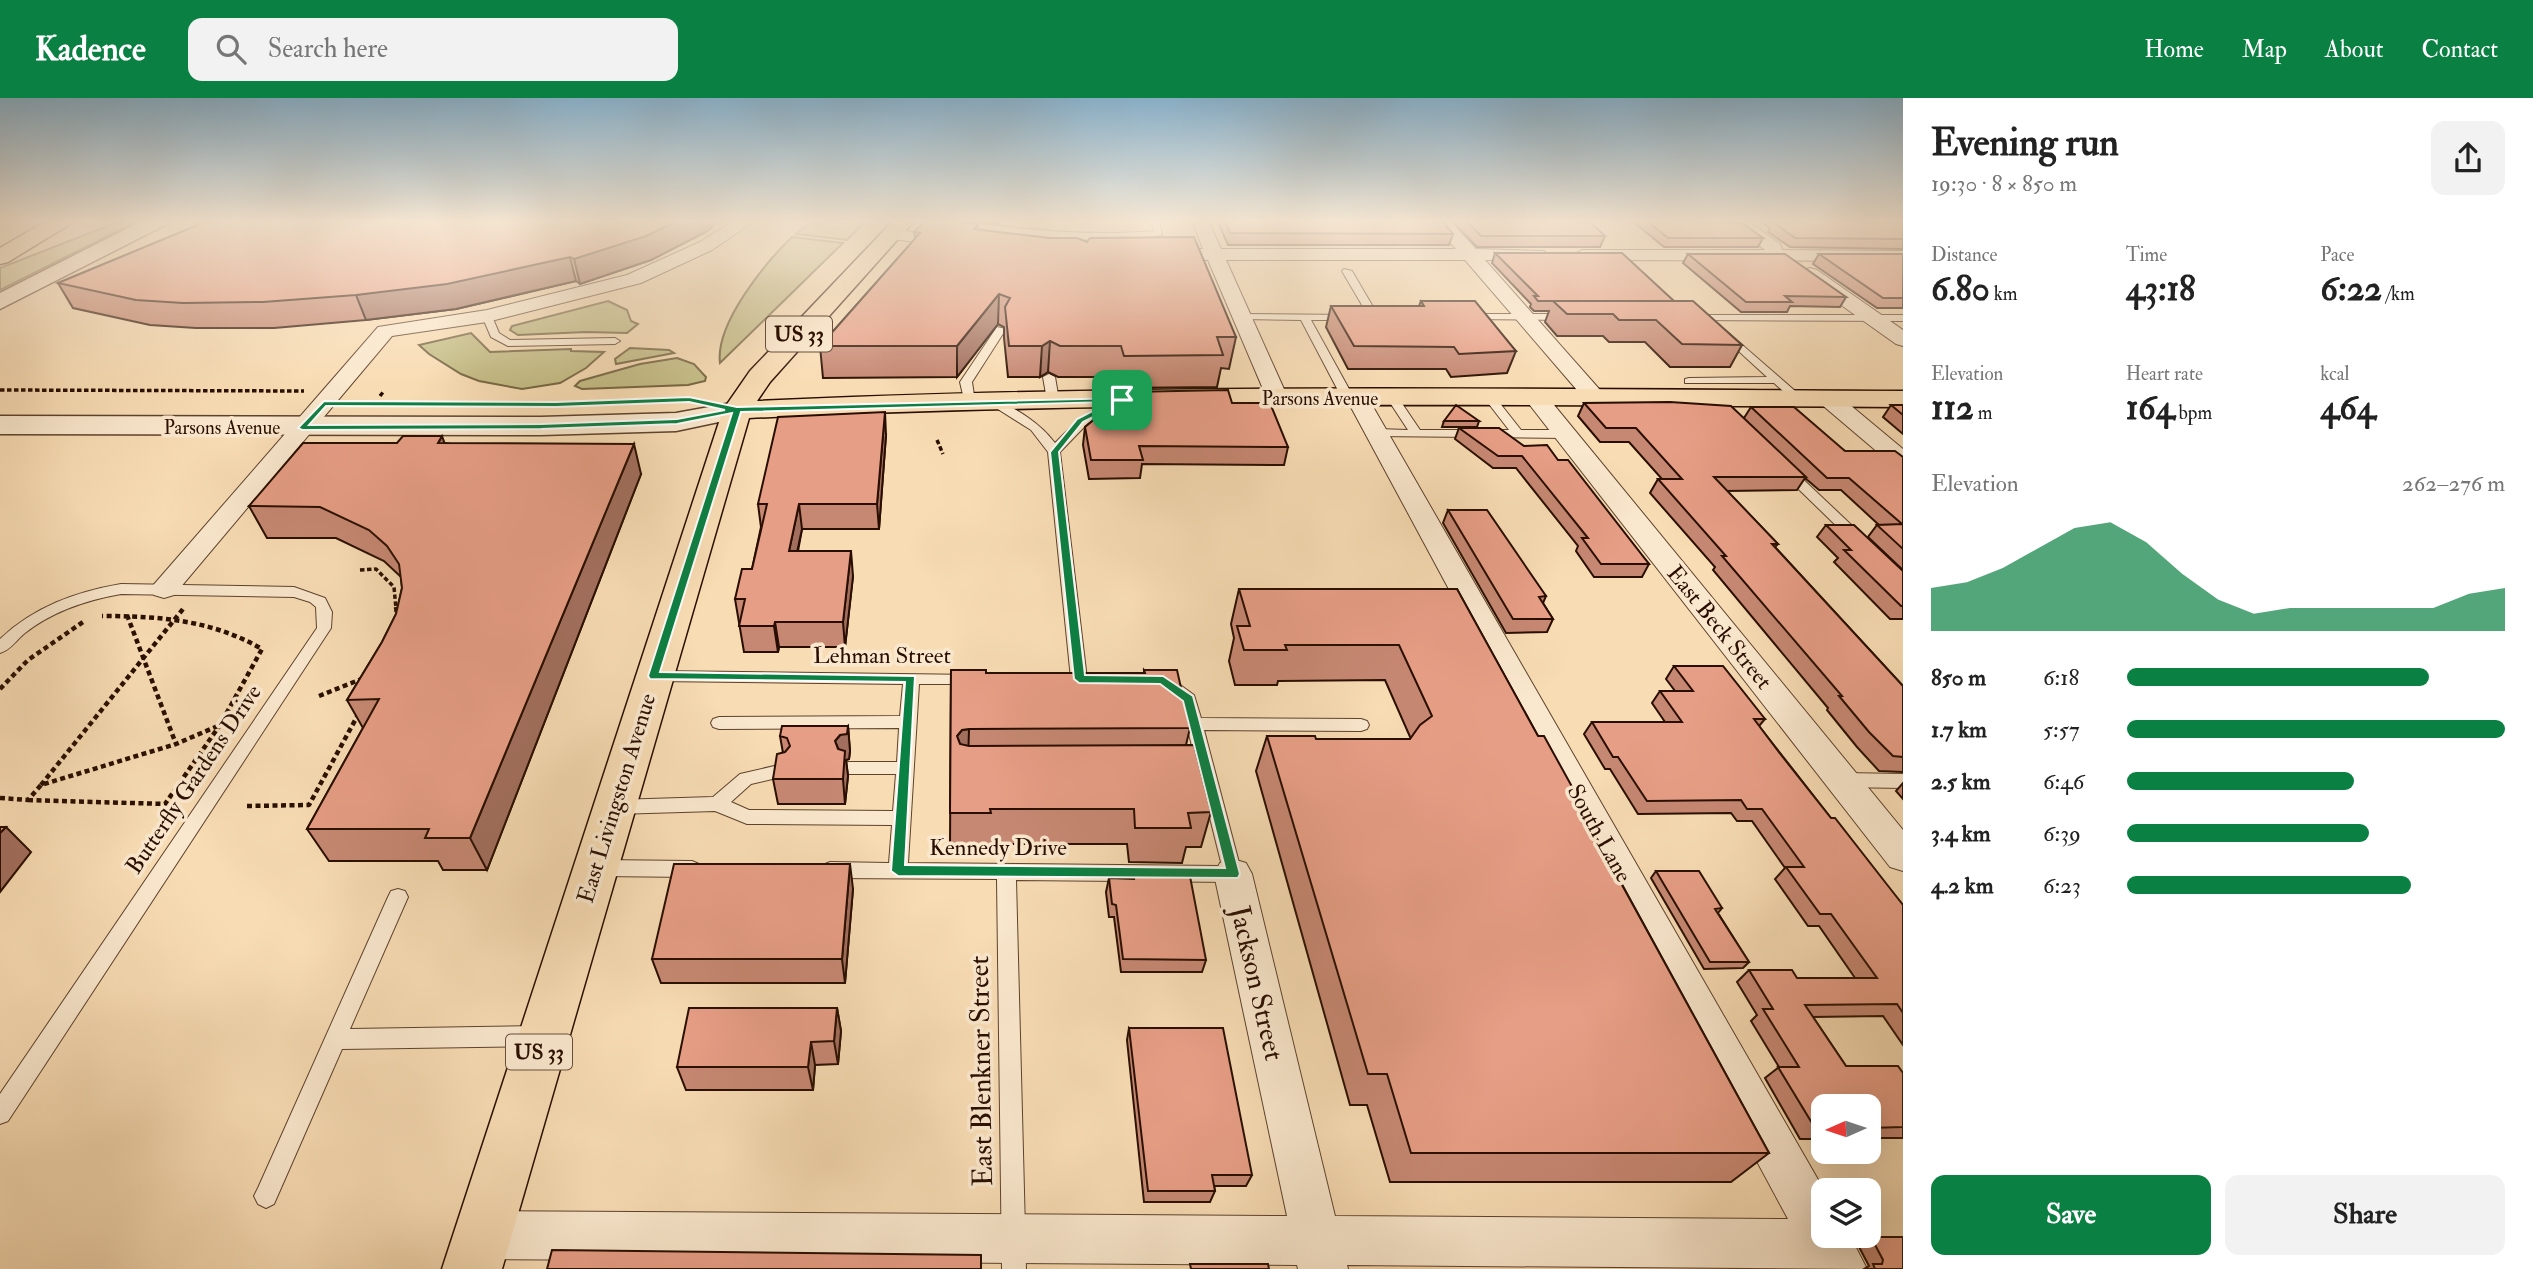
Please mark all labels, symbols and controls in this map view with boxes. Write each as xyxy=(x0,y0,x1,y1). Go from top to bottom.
search box xyxy=(188,18,678,81)
text: Kadence xyxy=(35,29,146,70)
icon: search xyxy=(212,30,250,68)
text: Search here xyxy=(268,33,388,65)
text: Home xyxy=(2144,34,2204,65)
text: Map xyxy=(2242,34,2287,65)
text: About xyxy=(2325,34,2384,65)
text: Contact xyxy=(2422,34,2498,65)
text: Evening run xyxy=(1931,119,2119,167)
button: share xyxy=(2431,121,2505,195)
text: 19:30 · 8 × 850 m xyxy=(1931,169,2077,198)
text: Distance xyxy=(1931,243,1997,267)
text: Time xyxy=(2126,243,2167,267)
text: Pace xyxy=(2320,243,2354,267)
text: 6.80 xyxy=(1931,267,1990,311)
text: 43:18 xyxy=(2126,267,2196,311)
text: 6:22 xyxy=(2320,267,2382,311)
text: km xyxy=(1990,282,2018,306)
text: /km xyxy=(2382,282,2415,306)
road number: US 33 xyxy=(766,316,832,352)
text: Elevation xyxy=(1931,362,2003,386)
text: Heart rate xyxy=(2126,362,2203,386)
text: kcal xyxy=(2320,362,2349,386)
pin xyxy=(1092,370,1152,430)
icon: arrive xyxy=(1103,381,1141,419)
text: 112 xyxy=(1931,386,1974,430)
text: 164 xyxy=(2126,386,2175,430)
text: 464 xyxy=(2320,386,2376,430)
street label: Parsons Avenue xyxy=(1262,387,1378,411)
text: m xyxy=(1974,401,1992,425)
text: bpm xyxy=(2175,401,2212,425)
street label: Parsons Avenue xyxy=(164,416,280,440)
text: Elevation xyxy=(1931,469,2019,498)
text: 262–276 m xyxy=(2402,469,2505,498)
street label: East Beck Street xyxy=(1661,559,1779,695)
street label: Lehman Street xyxy=(813,641,951,670)
text: 850 m xyxy=(1931,663,1986,692)
text: 6:18 xyxy=(2043,663,2079,692)
street label: Butterfly Gardens Drive xyxy=(119,679,268,880)
street label: East Livingston Avenue xyxy=(571,689,662,907)
text: 1.7 km xyxy=(1931,715,1987,744)
text: 5:57 xyxy=(2043,715,2079,744)
text: 2.5 km xyxy=(1931,767,1991,796)
text: 6:46 xyxy=(2043,767,2084,796)
street label: South Lane xyxy=(1561,779,1639,888)
text: 3.4 km xyxy=(1931,819,1991,848)
text: 6:39 xyxy=(2043,819,2081,848)
street label: Kennedy Drive xyxy=(929,833,1067,862)
text: 4.2 km xyxy=(1931,871,1994,900)
text: 6:23 xyxy=(2043,871,2081,900)
street label: Jackson Street xyxy=(1222,902,1291,1064)
street label: East Blenkner Street xyxy=(962,955,1001,1187)
road number: US 33 xyxy=(506,1034,572,1070)
north arrow xyxy=(1811,1094,1881,1164)
map controls xyxy=(1811,1094,1881,1248)
button: Save xyxy=(1931,1175,2211,1255)
button: Share xyxy=(2225,1175,2505,1255)
button: layers xyxy=(1811,1178,1881,1248)

